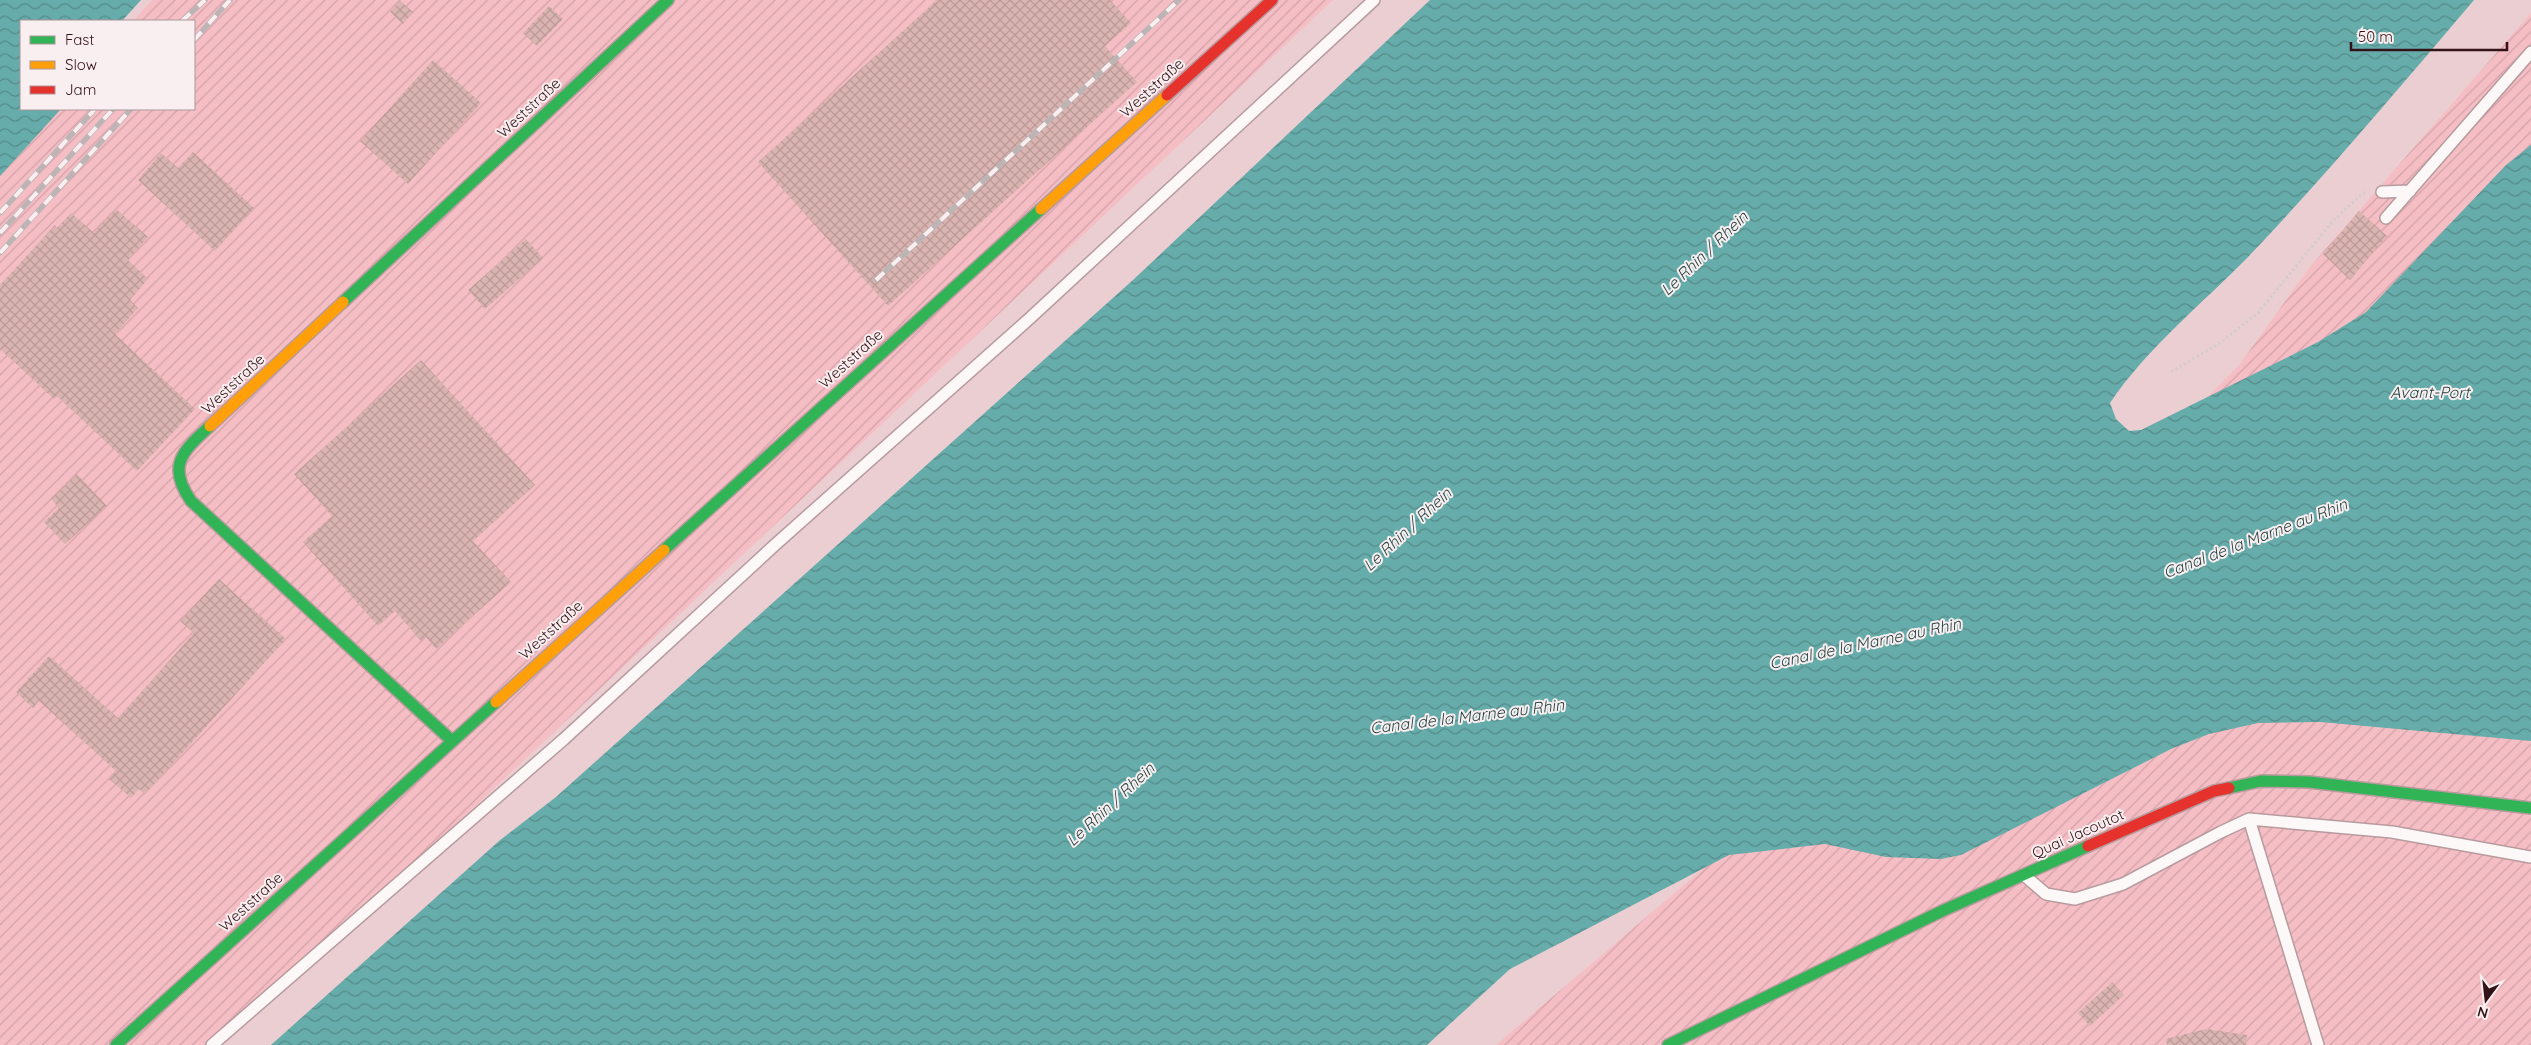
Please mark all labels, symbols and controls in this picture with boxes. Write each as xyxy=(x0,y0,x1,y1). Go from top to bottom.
legend xyxy=(20,20,195,110)
scale bar xyxy=(2351,20,2507,52)
text: 50 m xyxy=(2358,27,2393,46)
text: Fast xyxy=(65,30,94,49)
street label: Weststraße xyxy=(1116,54,1188,121)
text: Slow xyxy=(65,55,97,74)
street label: Weststraße xyxy=(493,74,564,142)
text: Jam xyxy=(65,80,96,99)
water label: Le Rhin / Rhein xyxy=(1656,206,1752,299)
street label: Weststraße xyxy=(815,325,887,392)
street label: Weststraße xyxy=(197,350,268,418)
water label: Avant-Port xyxy=(2390,382,2471,402)
water label: Le Rhin / Rhein xyxy=(1359,483,1456,575)
water label: Canal de la Marne au Rhin xyxy=(2160,493,2350,582)
street label: Weststraße xyxy=(515,596,587,663)
water label: Canal de la Marne au Rhin xyxy=(1767,613,1963,673)
water label: Canal de la Marne au Rhin xyxy=(1369,694,1566,738)
water label: Le Rhin / Rhein xyxy=(1062,758,1159,850)
street label: Quai Jacoutot xyxy=(2029,805,2127,862)
street label: Weststraße xyxy=(215,868,287,935)
north arrow xyxy=(2461,975,2511,1025)
text: N xyxy=(2475,1003,2490,1023)

